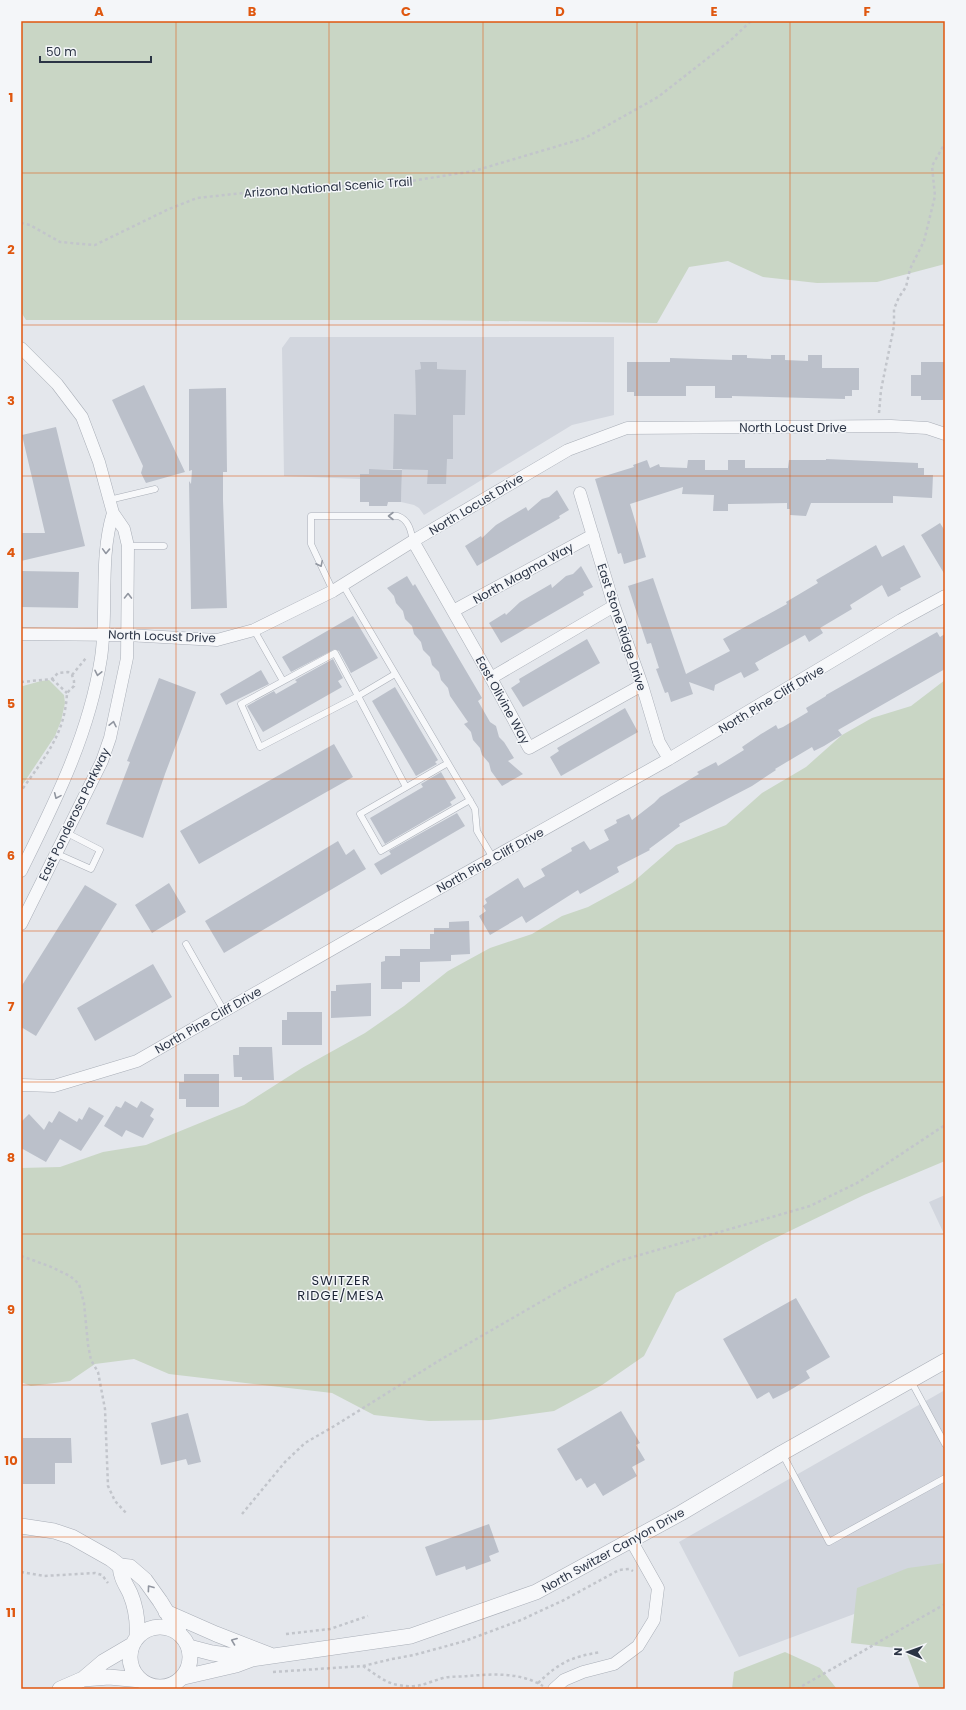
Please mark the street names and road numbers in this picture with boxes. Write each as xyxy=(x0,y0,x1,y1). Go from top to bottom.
street label: Arizona National Scenic Trail xyxy=(243,173,413,201)
street label: North Locust Drive xyxy=(739,419,847,436)
street label: North Locust Drive xyxy=(426,469,526,539)
street label: North Magma Way xyxy=(470,538,577,608)
street label: East Stone Ridge Drive xyxy=(593,561,651,693)
street label: North Locust Drive xyxy=(108,626,216,646)
street label: East Olivine Way xyxy=(472,653,534,747)
street label: North Pine Cliff Drive xyxy=(715,661,827,737)
street label: East Ponderosa Parkway xyxy=(34,744,114,883)
street label: North Pine Cliff Drive xyxy=(433,823,547,897)
street label: North Pine Cliff Drive xyxy=(152,983,264,1057)
street label: North Switzer Canyon Drive xyxy=(538,1504,688,1596)

